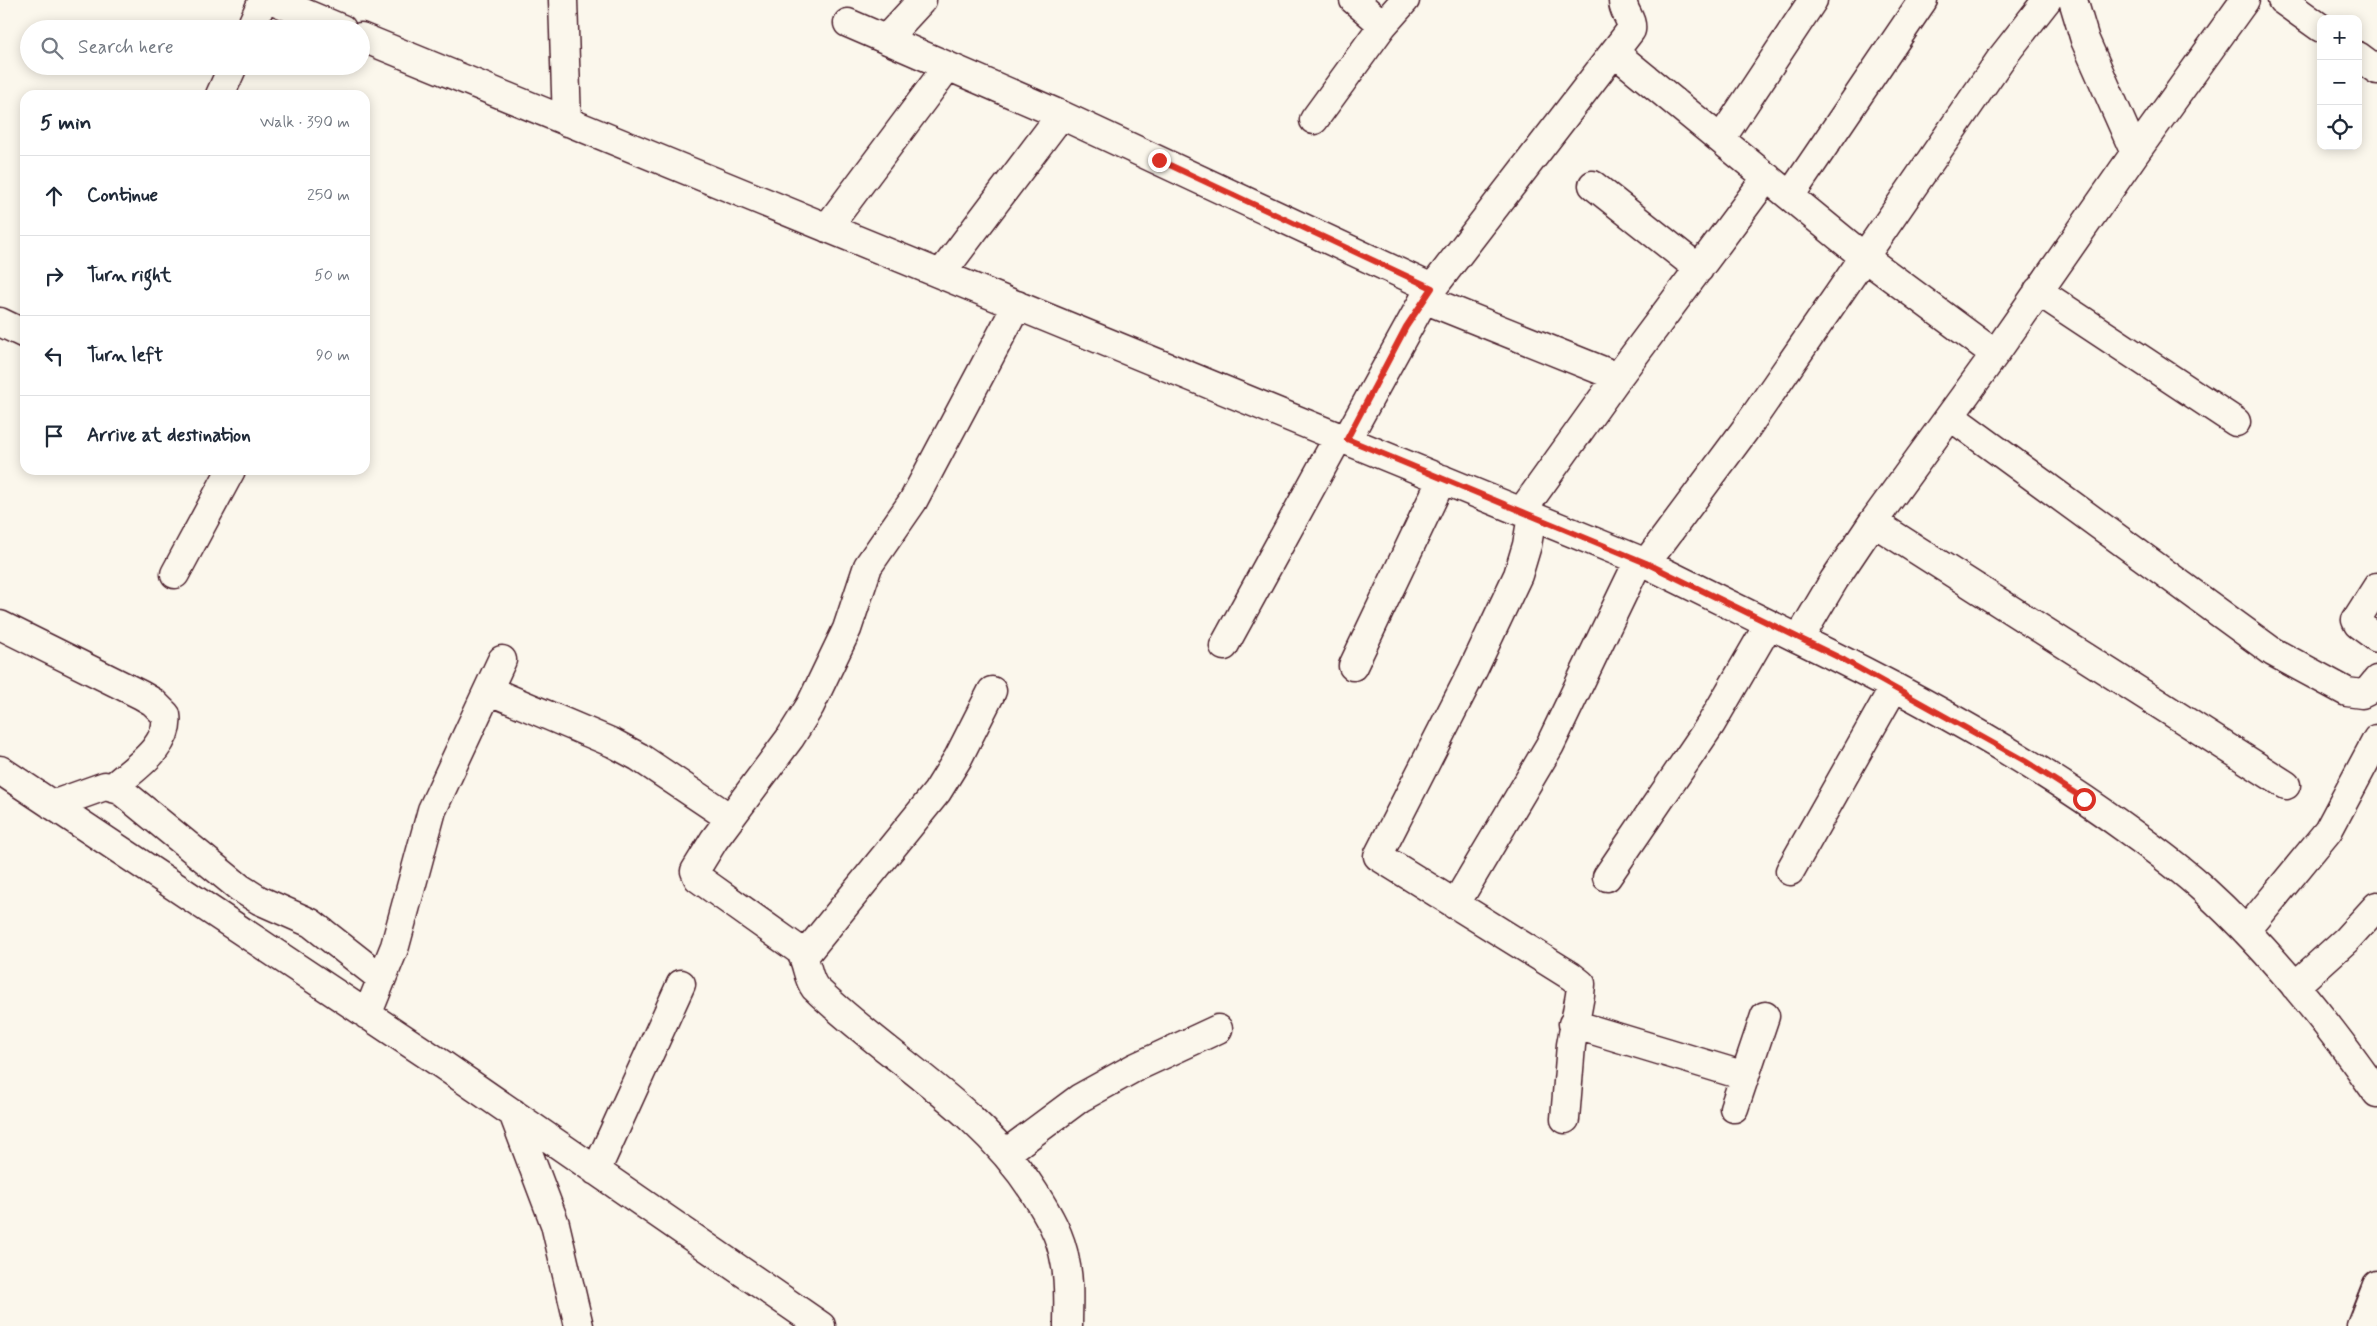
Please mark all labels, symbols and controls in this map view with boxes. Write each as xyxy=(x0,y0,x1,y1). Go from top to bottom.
map controls xyxy=(2317,15,2362,150)
button: + xyxy=(2317,15,2362,60)
search box xyxy=(20,20,370,75)
icon: search xyxy=(38,34,66,62)
text: Search here xyxy=(78,35,174,60)
button: − xyxy=(2317,60,2362,105)
button: locate xyxy=(2317,105,2362,150)
text: 5 min xyxy=(40,109,92,137)
text: Walk · 390 m xyxy=(260,112,350,133)
route end xyxy=(1148,149,1171,172)
icon: ahead xyxy=(40,182,68,210)
text: Continue xyxy=(87,183,158,208)
text: 250 m xyxy=(307,185,350,206)
icon: right xyxy=(40,262,68,290)
text: Turn right xyxy=(87,263,171,288)
text: 50 m xyxy=(314,265,350,286)
icon: left xyxy=(40,342,68,370)
text: Turn left xyxy=(87,343,163,368)
text: 90 m xyxy=(316,345,350,366)
icon: arrive xyxy=(40,422,68,450)
text: Arrive at destination xyxy=(87,423,251,448)
route start xyxy=(2073,788,2096,811)

